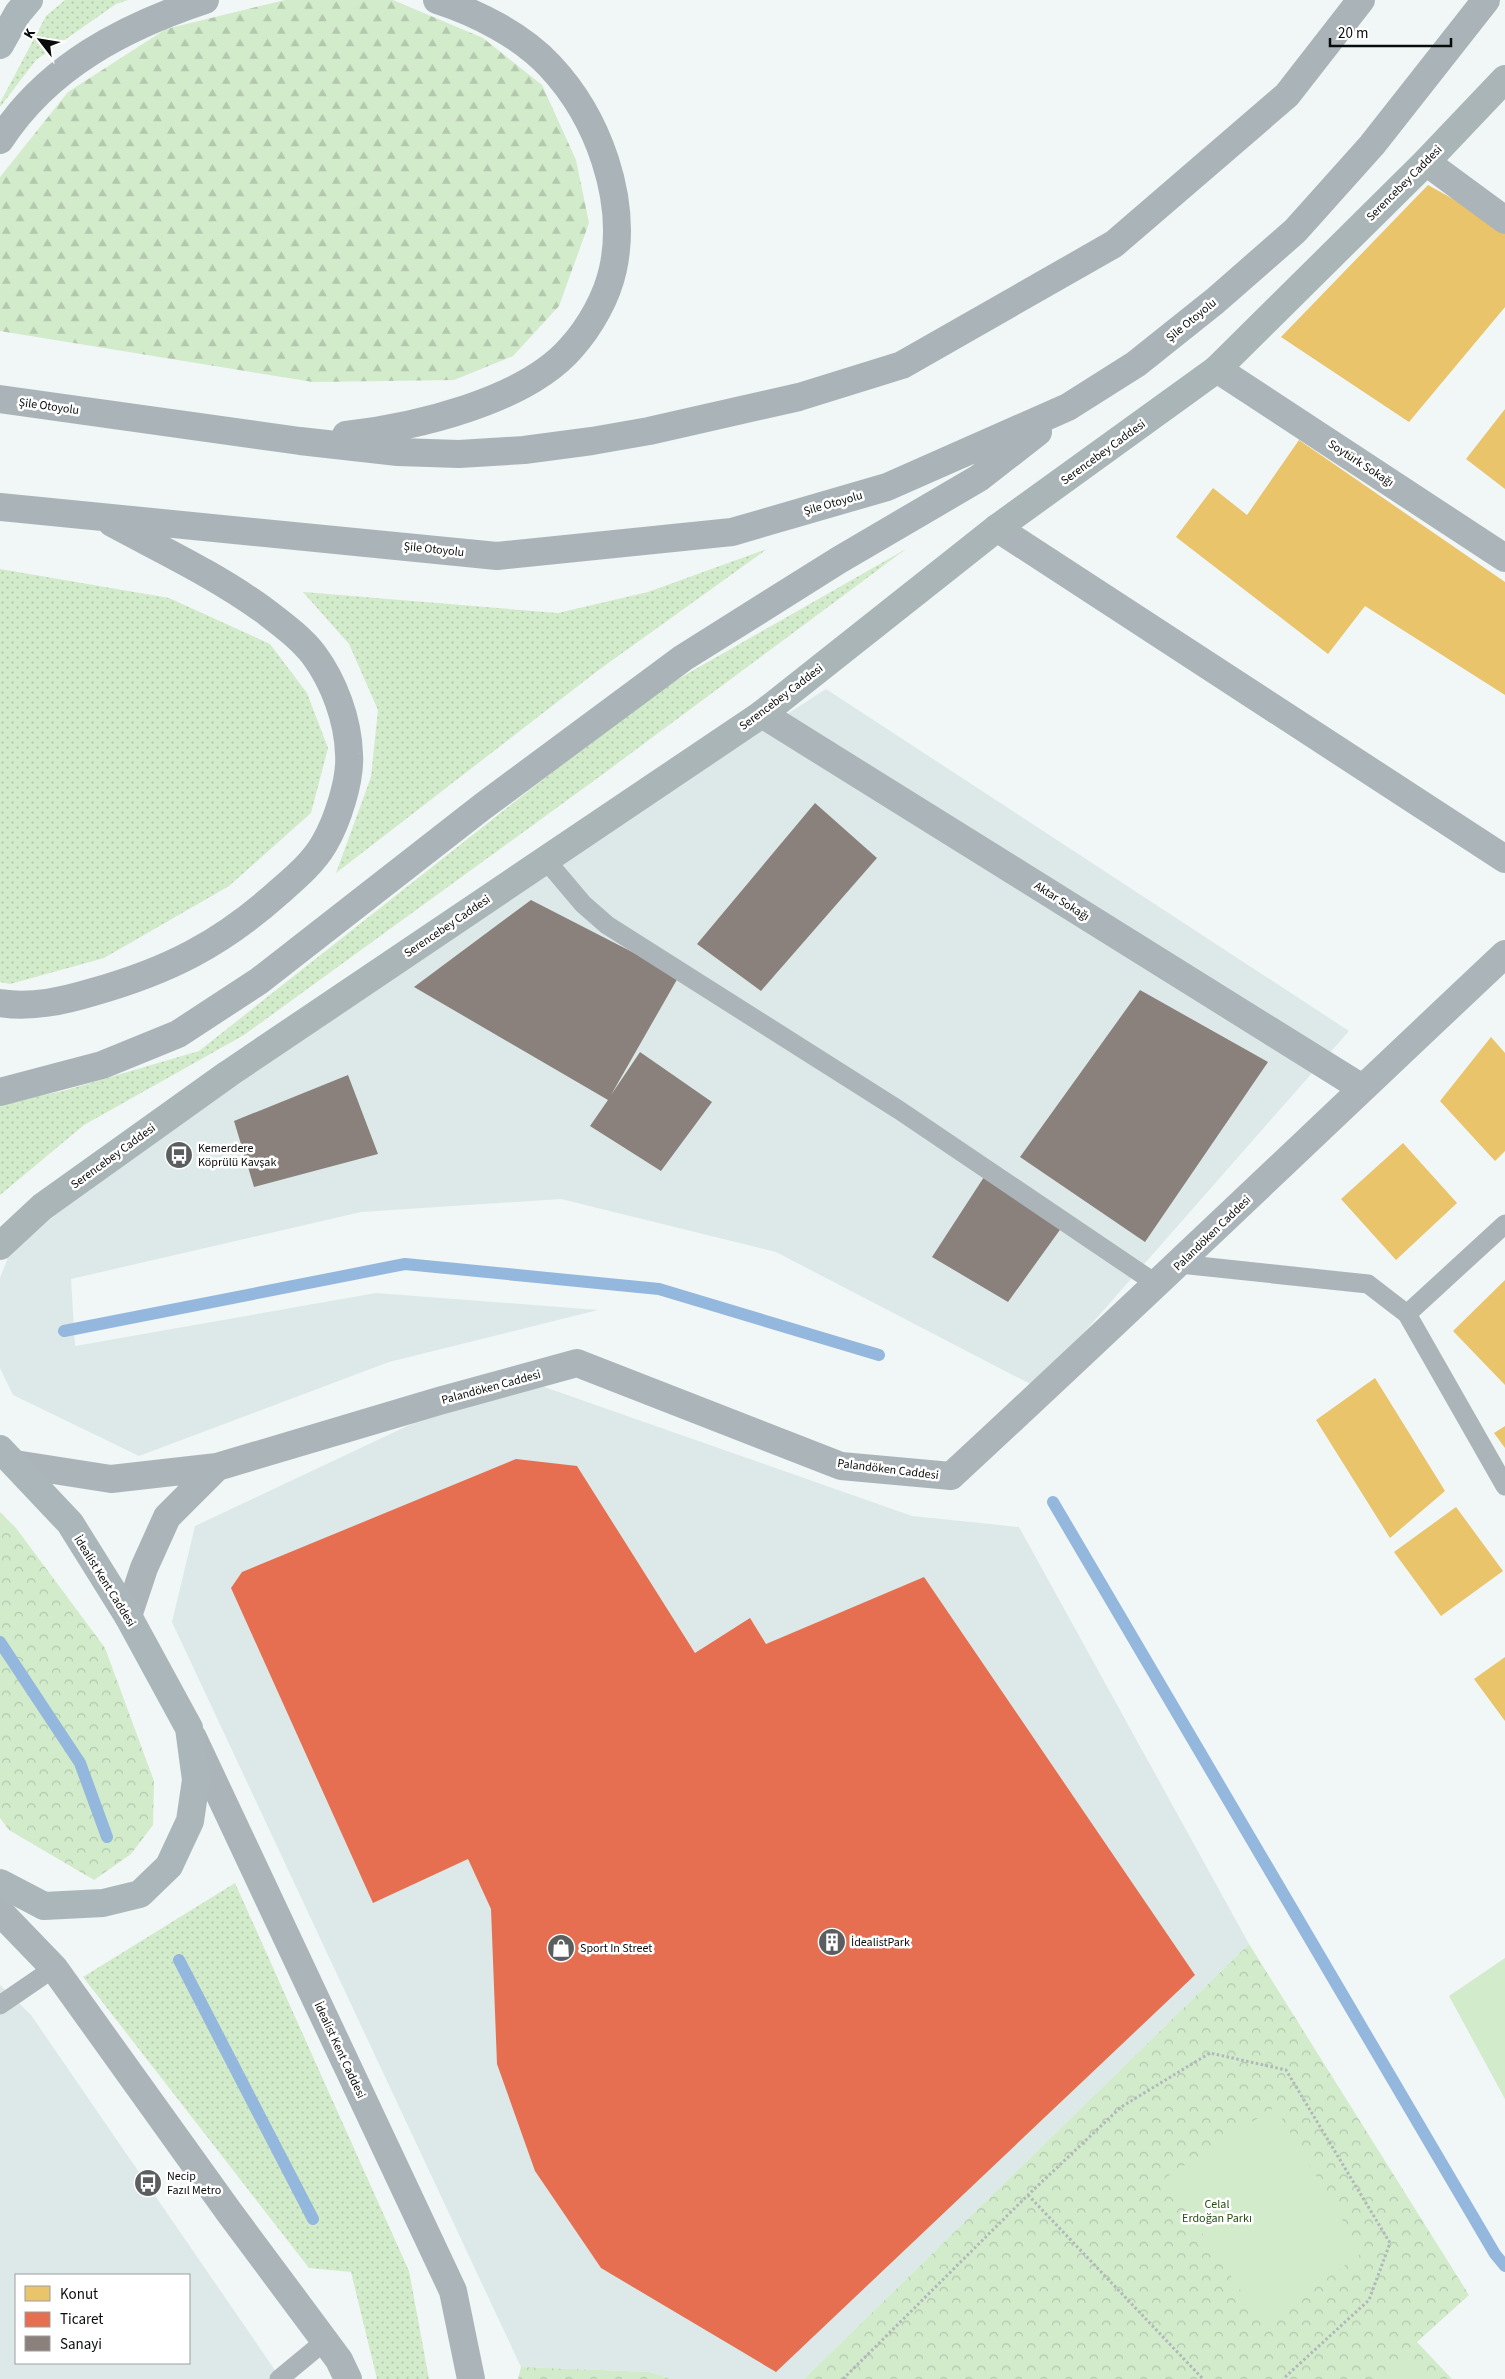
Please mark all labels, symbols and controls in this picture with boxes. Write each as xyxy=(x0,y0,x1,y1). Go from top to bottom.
north arrow xyxy=(15,15,65,65)
scale bar xyxy=(1330,15,1451,47)
text: 20 m xyxy=(1338,23,1368,44)
text: K xyxy=(19,25,41,43)
street label: Serencebey Caddesi xyxy=(1363,142,1446,225)
street label: Şile Otoyolu xyxy=(1162,295,1220,346)
street label: Şile Otoyolu xyxy=(18,394,80,419)
street label: Serencebey Caddesi xyxy=(1057,416,1149,489)
street label: Soytürk Sokağı xyxy=(1324,436,1397,491)
street label: Şile Otoyolu xyxy=(802,487,865,520)
street label: Şile Otoyolu xyxy=(403,538,465,561)
street label: Serencebey Caddesi xyxy=(736,660,827,735)
street label: Aktar Sokağı xyxy=(1031,878,1093,925)
street label: Serencebey Caddesi xyxy=(401,891,494,962)
street label: Serencebey Caddesi xyxy=(67,1120,159,1193)
bus stop icon: Kemerdere Köprülü Kavşak xyxy=(164,1140,194,1170)
place label: Kemerdere Köprülü Kavşak xyxy=(198,1140,276,1171)
street label: Palandöken Caddesi xyxy=(1170,1192,1255,1275)
street label: Palandöken Caddesi xyxy=(440,1366,543,1409)
street label: Palandöken Caddesi xyxy=(836,1455,940,1484)
street label: İdealist Kent Caddesi xyxy=(70,1532,140,1630)
building icon: İdealistPark xyxy=(817,1927,847,1957)
shop icon: Sport In Street xyxy=(546,1933,576,1963)
place label: İdealistPark xyxy=(851,1934,910,1951)
place label: Sport In Street xyxy=(580,1940,652,1957)
street label: İdealist Kent Caddesi xyxy=(310,1999,369,2101)
bus stop icon: Necip Fazıl Metro xyxy=(133,2168,163,2198)
place label: Necip Fazıl Metro xyxy=(167,2168,221,2199)
park label: Celal Erdoğan Parkı xyxy=(1182,2196,1252,2227)
legend xyxy=(15,2274,190,2364)
text: Konut xyxy=(60,2284,98,2305)
text: Ticaret xyxy=(60,2309,103,2330)
text: Sanayi xyxy=(60,2334,102,2355)

